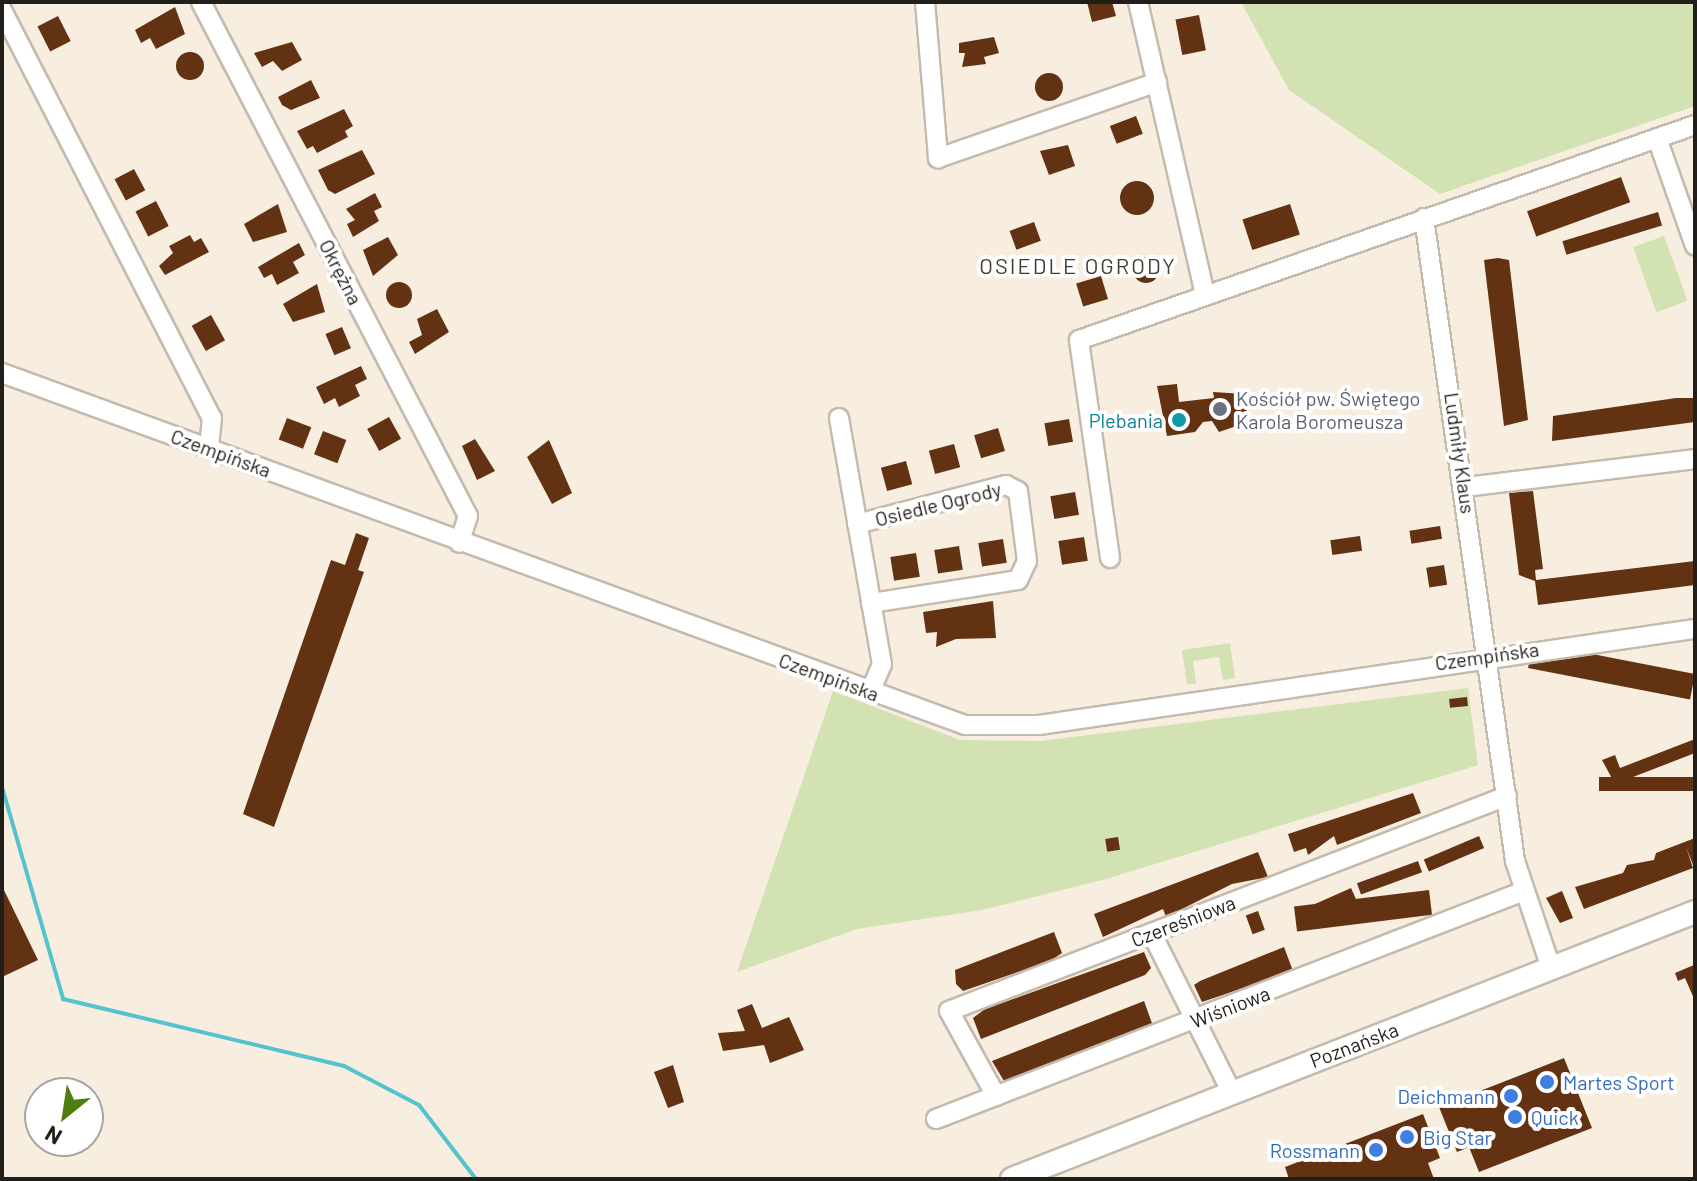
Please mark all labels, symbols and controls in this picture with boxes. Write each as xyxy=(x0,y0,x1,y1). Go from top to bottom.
street label: Okrężna xyxy=(314,235,368,309)
district label: OSIEDLE OGRODY xyxy=(979,253,1177,279)
place label: Kościół pw. Świętego Karola Boromeusza xyxy=(1236,386,1420,433)
street label: Ludmiły Klaus xyxy=(1440,391,1480,515)
marker: Kościół pw. Świętego Karola Boromeusza xyxy=(1211,400,1229,418)
place label: Plebania xyxy=(1089,408,1163,432)
marker: Plebania xyxy=(1170,411,1188,429)
street label: Czempińska xyxy=(168,424,274,482)
street label: Osiedle Ogrody xyxy=(872,477,1004,531)
street label: Czempińska xyxy=(1433,637,1541,675)
street label: Czempińska xyxy=(776,648,882,706)
street label: Czereśniowa xyxy=(1127,890,1239,952)
street label: Wiśniowa xyxy=(1187,981,1273,1033)
street label: Poznańska xyxy=(1306,1017,1402,1073)
place label: Martes Sport xyxy=(1563,1070,1674,1094)
marker: Martes Sport xyxy=(1538,1073,1556,1091)
north arrow xyxy=(24,1077,104,1157)
place label: Deichmann xyxy=(1397,1084,1495,1108)
marker: Deichmann xyxy=(1502,1087,1520,1105)
place label: Quick xyxy=(1531,1105,1579,1129)
marker: Quick xyxy=(1506,1108,1524,1126)
text: N xyxy=(40,1121,66,1151)
place label: Big Star xyxy=(1423,1125,1492,1149)
marker: Big Star xyxy=(1398,1128,1416,1146)
place label: Rossmann xyxy=(1270,1138,1360,1162)
marker: Rossmann xyxy=(1367,1141,1385,1159)

